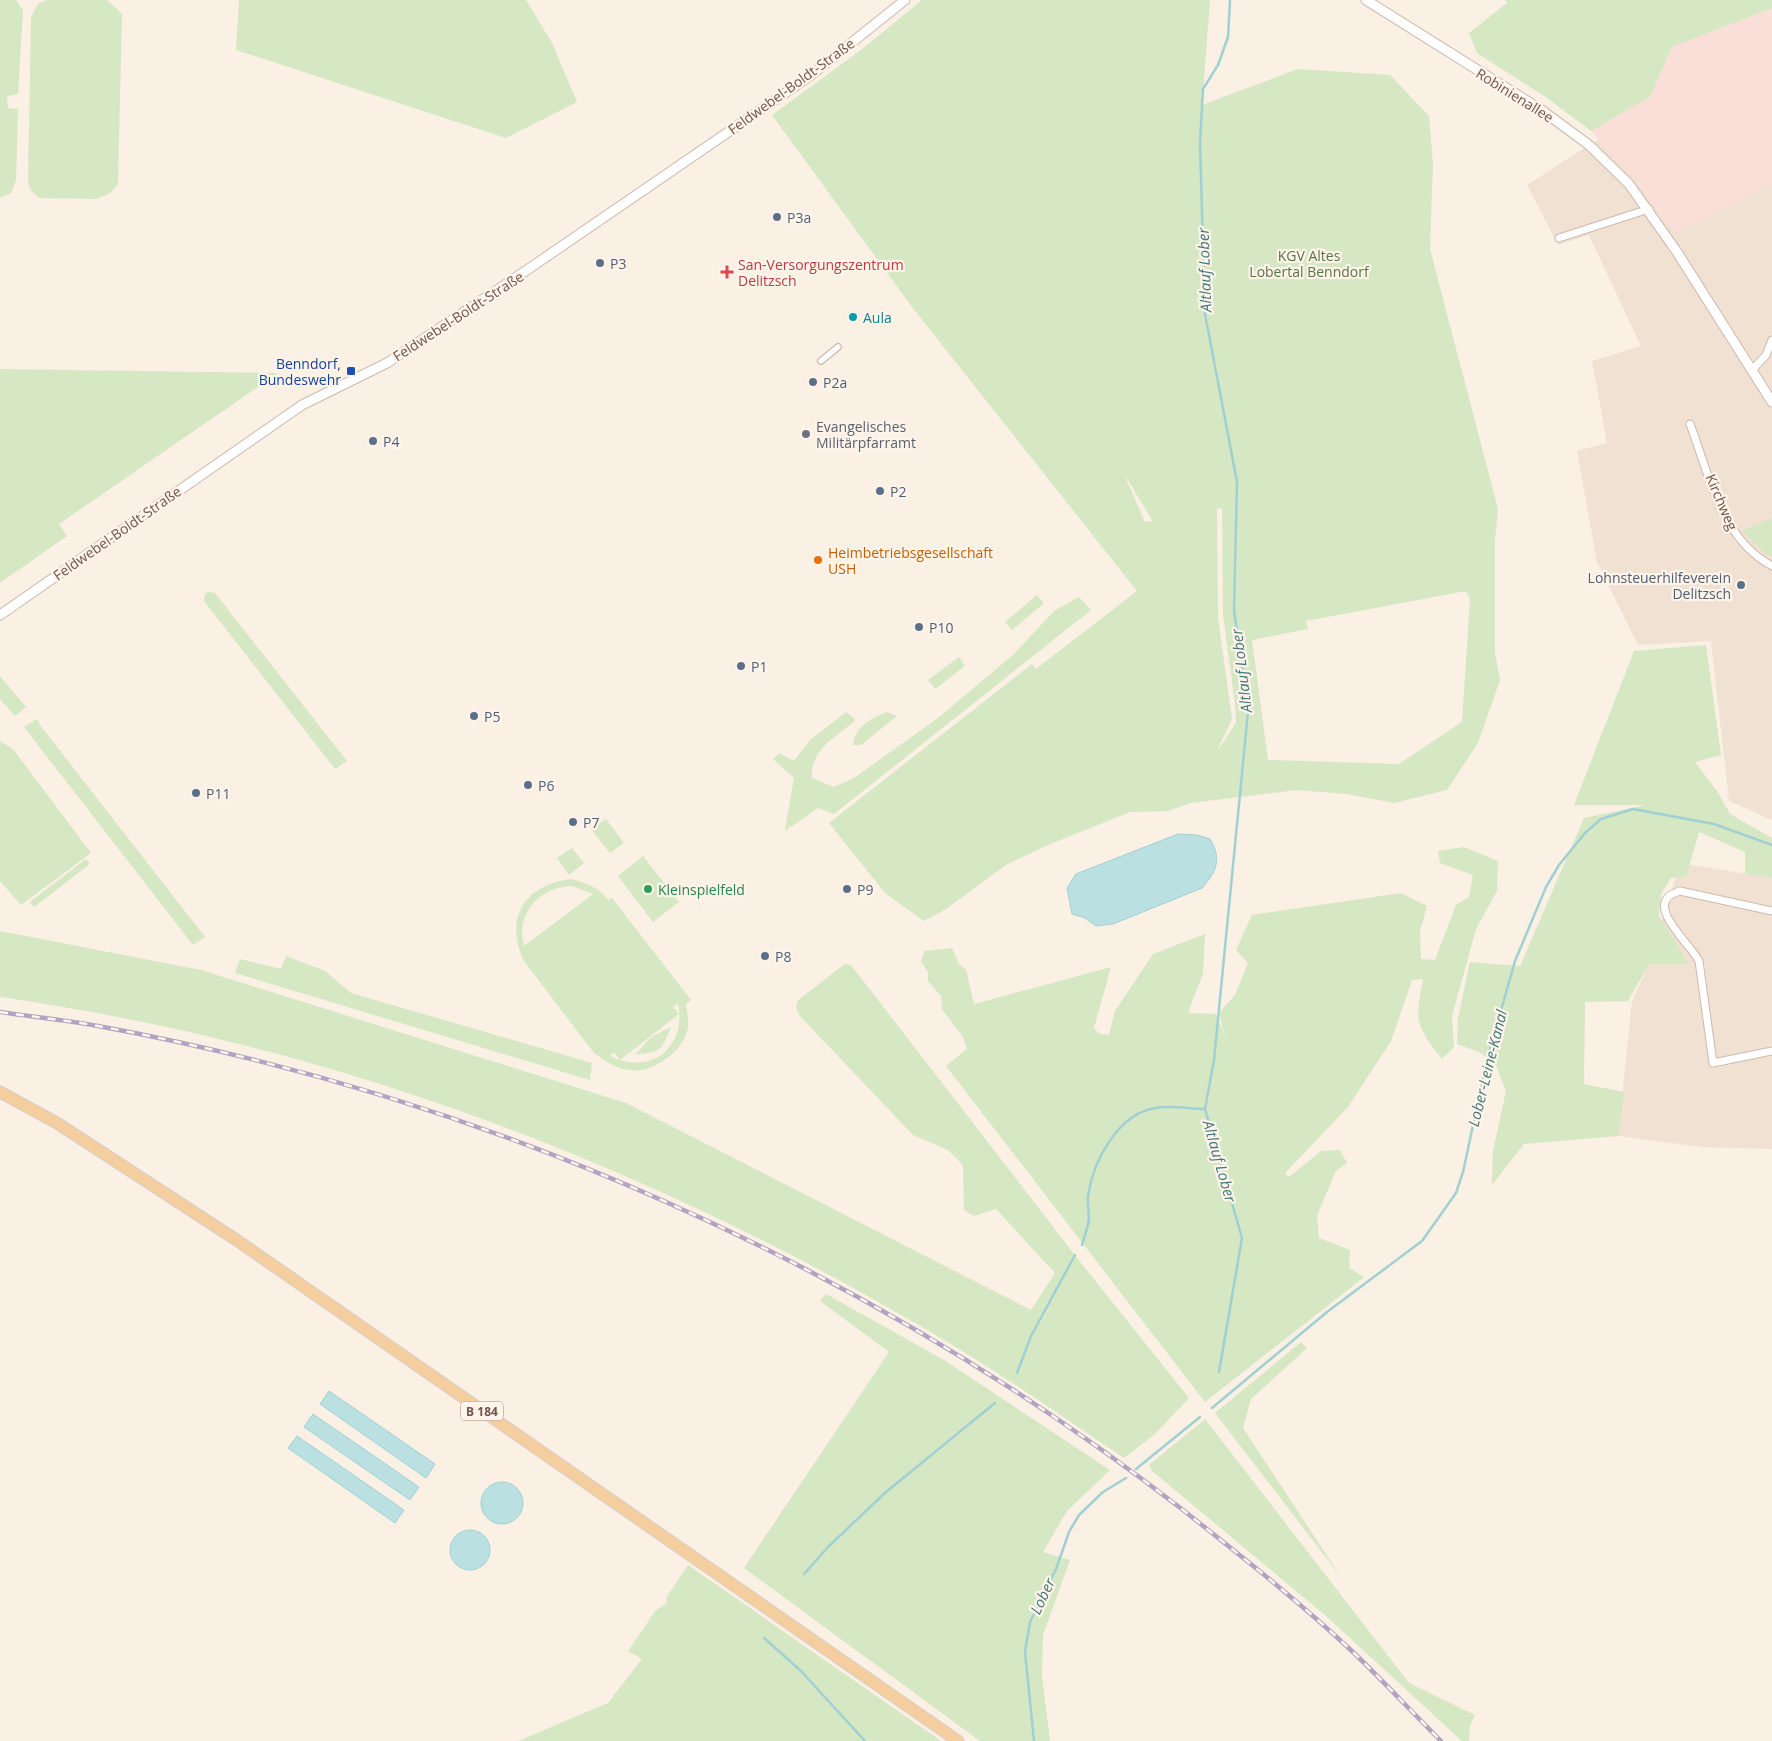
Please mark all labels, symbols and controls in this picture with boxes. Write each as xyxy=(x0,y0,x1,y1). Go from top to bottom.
street label: Feldwebel-Boldt-Straße xyxy=(724,34,858,138)
street label: Robinienallee xyxy=(1473,64,1558,127)
place label: P3a xyxy=(787,208,811,227)
marker: P3a xyxy=(771,211,783,223)
water label: Altlauf Lober xyxy=(1192,226,1216,313)
park label: KGV Altes Lobertal Benndorf xyxy=(1249,246,1370,281)
place label: P3 xyxy=(610,254,626,273)
place label: San-Versorgungszentrum Delitzsch xyxy=(738,255,904,290)
marker: P3 xyxy=(594,257,606,269)
marker: San-Versorgungszentrum Delitzsch xyxy=(720,265,734,279)
street label: Feldwebel-Boldt-Straße xyxy=(389,267,527,365)
place label: Aula xyxy=(863,308,892,327)
marker: Aula xyxy=(847,311,859,323)
place label: Benndorf, Bundeswehr xyxy=(259,354,341,389)
marker: Benndorf, Bundeswehr xyxy=(345,365,357,377)
place label: P2a xyxy=(823,373,847,392)
marker: P2a xyxy=(807,376,819,388)
place label: Evangelisches Militärpfarramt xyxy=(816,417,916,452)
marker: Evangelisches Militärpfarramt xyxy=(800,428,812,440)
place label: P4 xyxy=(383,432,399,451)
marker: P4 xyxy=(367,435,379,447)
street label: Kirchweg xyxy=(1702,471,1743,533)
street label: Feldwebel-Boldt-Straße xyxy=(49,481,185,584)
place label: P2 xyxy=(890,482,906,501)
marker: P2 xyxy=(874,485,886,497)
place label: Heimbetriebsgesellschaft USH xyxy=(828,543,993,578)
marker: Heimbetriebsgesellschaft USH xyxy=(812,554,824,566)
place label: Lohnsteuerhilfeverein Delitzsch xyxy=(1588,568,1731,603)
marker: Lohnsteuerhilfeverein Delitzsch xyxy=(1735,579,1747,591)
place label: P10 xyxy=(929,618,953,637)
marker: P10 xyxy=(913,621,925,633)
water label: Altlauf Lober xyxy=(1226,627,1256,715)
place label: P1 xyxy=(751,657,767,676)
marker: P1 xyxy=(735,660,747,672)
place label: P5 xyxy=(484,707,500,726)
marker: P5 xyxy=(468,710,480,722)
place label: P6 xyxy=(538,776,554,795)
marker: P6 xyxy=(522,779,534,791)
place label: P11 xyxy=(206,784,230,803)
marker: P11 xyxy=(190,787,202,799)
place label: P7 xyxy=(583,813,599,832)
marker: P7 xyxy=(567,816,579,828)
place label: Kleinspielfeld xyxy=(658,880,745,899)
place label: P9 xyxy=(857,880,873,899)
marker: Kleinspielfeld xyxy=(642,883,654,895)
marker: P9 xyxy=(841,883,853,895)
place label: P8 xyxy=(775,947,791,966)
marker: P8 xyxy=(759,950,771,962)
water label: Lober-Leine-Kanal xyxy=(1463,1006,1511,1128)
water label: Altlauf Lober xyxy=(1198,1117,1242,1205)
road number: B 184 xyxy=(461,1402,503,1420)
water label: Lober xyxy=(1025,1574,1059,1617)

